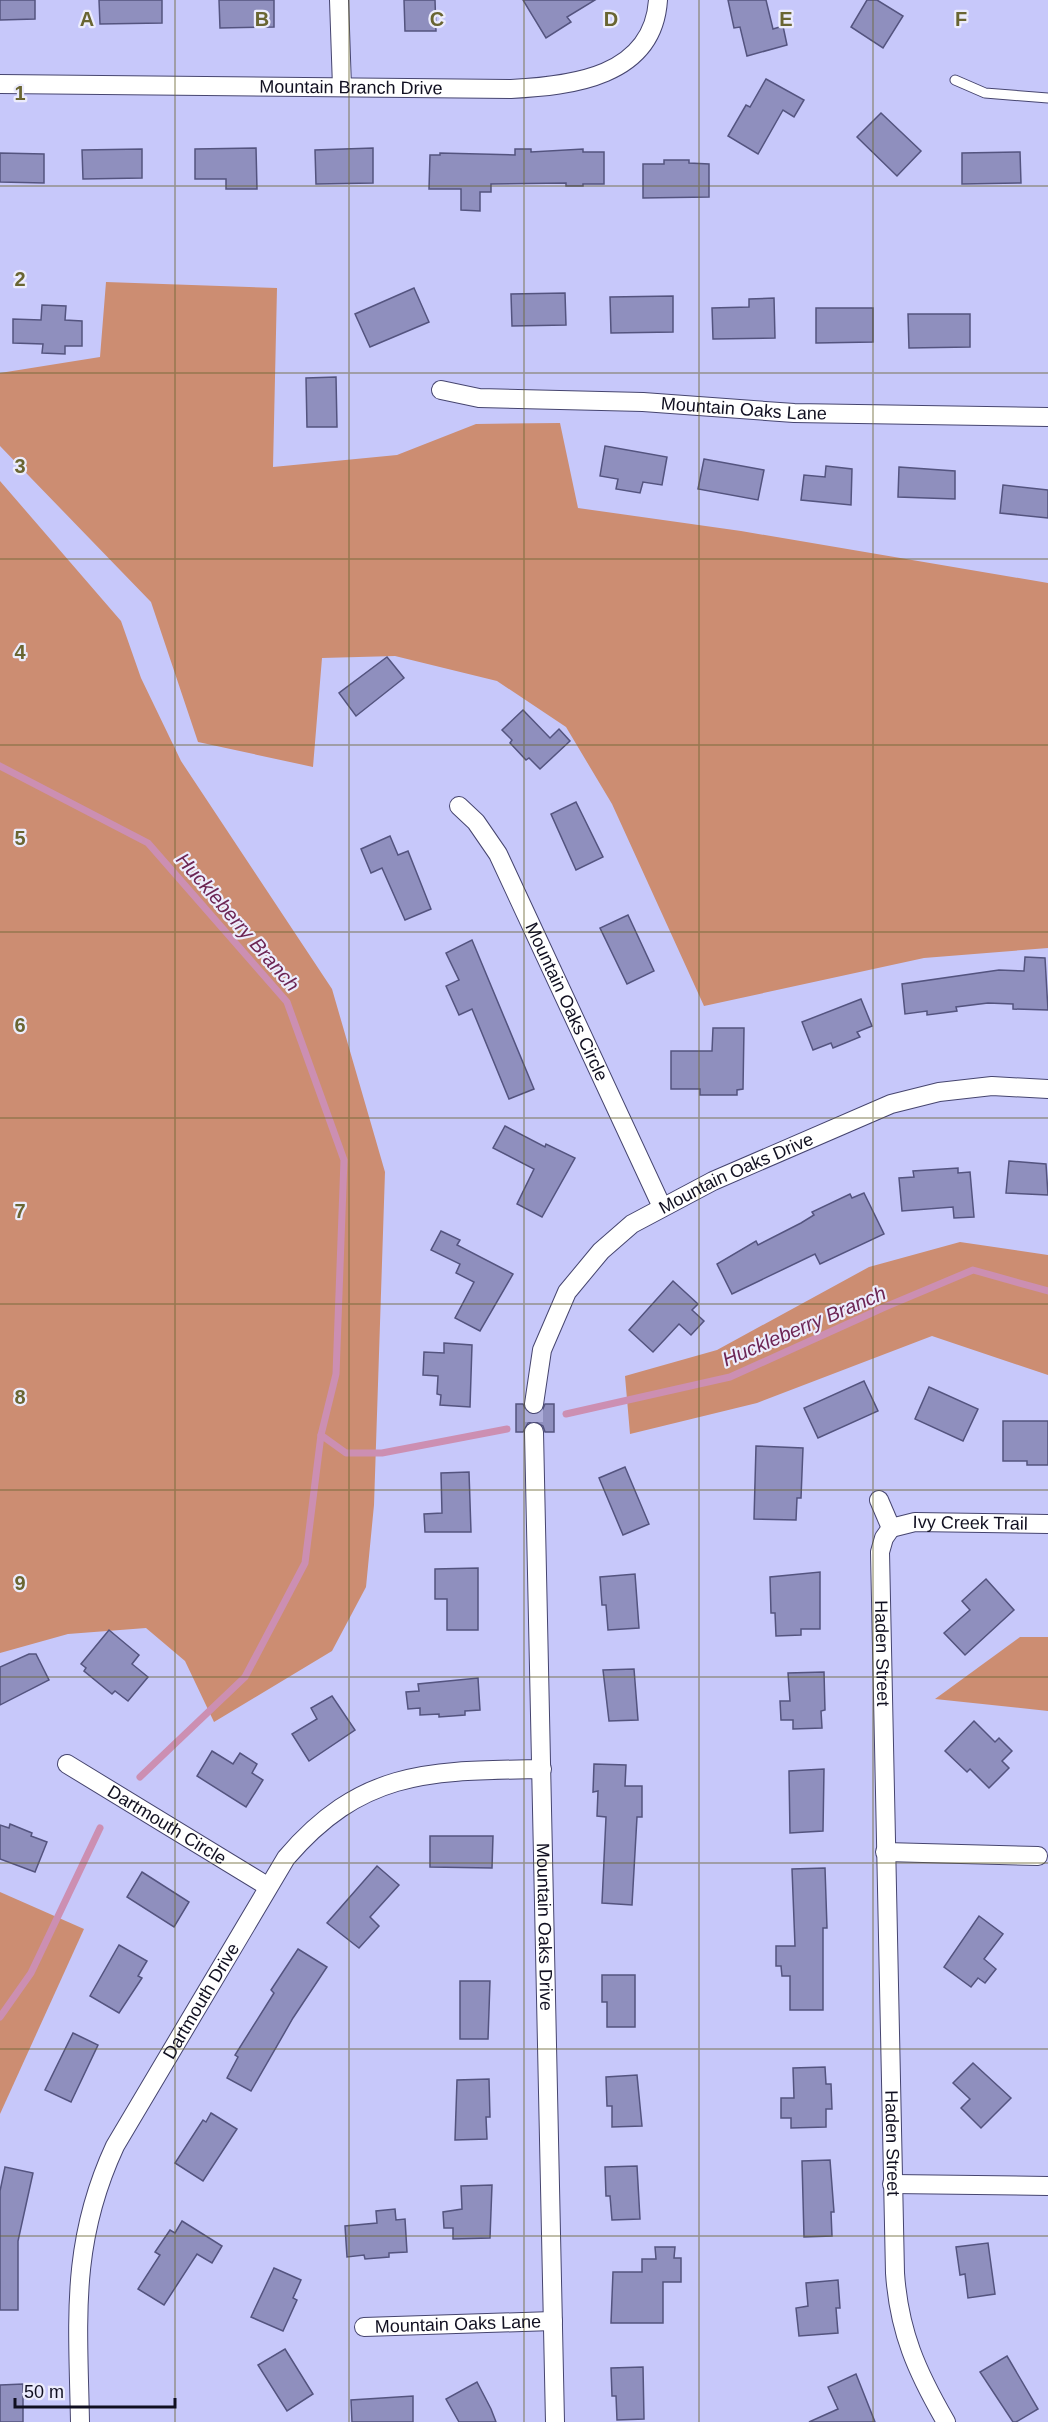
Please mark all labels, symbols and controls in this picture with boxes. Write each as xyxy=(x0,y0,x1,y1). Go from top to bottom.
text: A xyxy=(80,8,94,30)
text: B xyxy=(255,8,269,30)
text: C xyxy=(430,8,444,30)
text: D xyxy=(604,8,618,30)
text: E xyxy=(779,8,793,30)
text: F xyxy=(955,8,967,30)
street label: Mountain Branch Drive xyxy=(259,77,443,98)
text: 1 xyxy=(14,82,26,104)
text: 2 xyxy=(14,268,26,290)
street label: Mountain Oaks Lane xyxy=(660,393,827,424)
text: 3 xyxy=(14,455,26,477)
text: 4 xyxy=(14,641,26,663)
text: 5 xyxy=(14,827,26,849)
water label: Huckleberry Branch xyxy=(172,849,304,995)
street label: Mountain Oaks Circle xyxy=(521,919,612,1084)
text: 6 xyxy=(14,1014,26,1036)
street label: Mountain Oaks Drive xyxy=(655,1129,816,1218)
text: 7 xyxy=(14,1200,26,1222)
water label: Huckleberry Branch xyxy=(719,1282,889,1370)
text: 8 xyxy=(14,1386,26,1408)
street label: Ivy Creek Trail xyxy=(913,1512,1028,1534)
text: 9 xyxy=(14,1572,26,1594)
street label: Haden Street xyxy=(871,1600,893,1706)
street label: Dartmouth Circle xyxy=(104,1781,230,1869)
street label: Mountain Oaks Drive xyxy=(533,1843,556,2011)
street label: Dartmouth Drive xyxy=(159,1939,243,2062)
street label: Haden Street xyxy=(881,2090,903,2196)
street label: Mountain Oaks Lane xyxy=(375,2311,541,2337)
scale bar xyxy=(15,2371,176,2409)
text: 50 m xyxy=(24,2382,64,2402)

